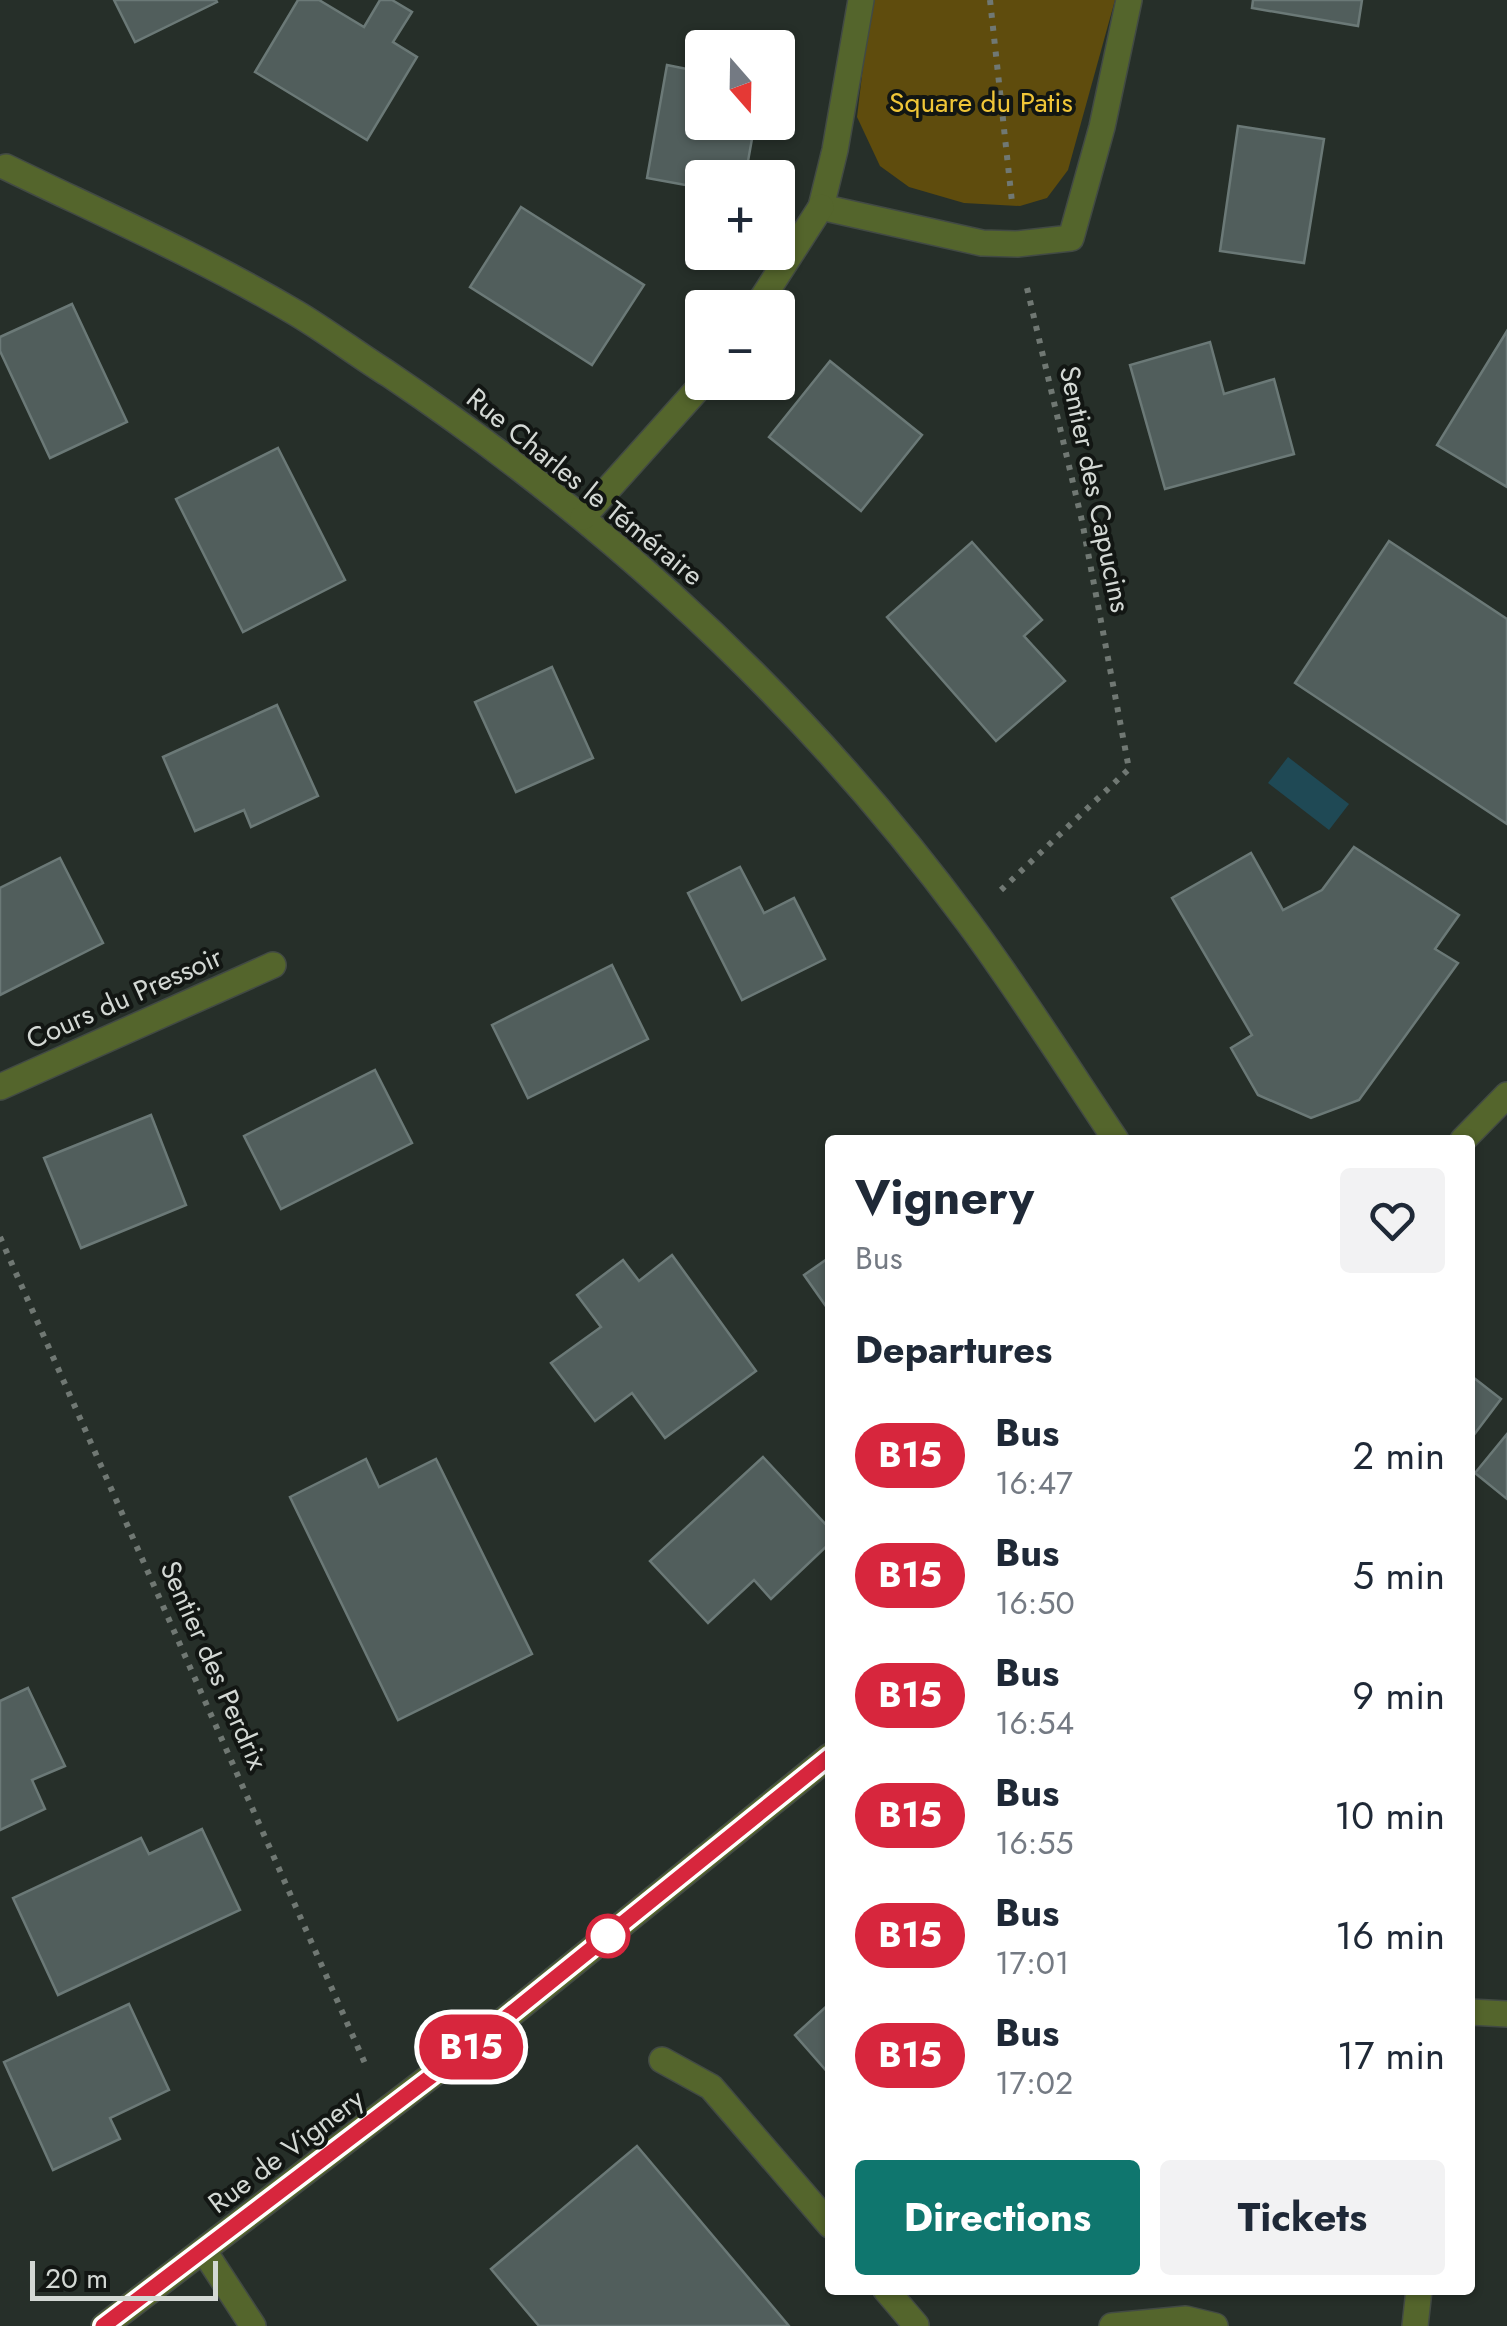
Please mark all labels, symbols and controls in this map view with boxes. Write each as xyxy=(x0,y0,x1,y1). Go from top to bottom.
north arrow xyxy=(685,30,795,140)
map controls xyxy=(685,30,795,400)
park label: Square du Patis xyxy=(889,82,1073,123)
button: + xyxy=(685,160,795,270)
button: − xyxy=(685,290,795,400)
street label: Sentier des Capucins xyxy=(1049,362,1141,616)
street label: Rue Charles le Téméraire xyxy=(458,378,712,596)
street label: Cours du Pressoir xyxy=(19,936,229,1060)
text: Vignery xyxy=(855,1163,1034,1232)
button: heart xyxy=(1340,1168,1445,1273)
text: Bus xyxy=(855,1235,903,1281)
text: Departures xyxy=(855,1322,1052,1377)
text: Bus xyxy=(995,1405,1059,1460)
text: 2 min xyxy=(1353,1428,1445,1483)
text: B15 xyxy=(878,1430,942,1480)
text: 16:47 xyxy=(995,1460,1073,1506)
text: Bus xyxy=(995,1525,1059,1580)
text: 5 min xyxy=(1353,1548,1445,1603)
text: B15 xyxy=(878,1550,942,1600)
street label: Sentier des Perdrix xyxy=(150,1554,278,1776)
text: 16:50 xyxy=(995,1580,1075,1626)
text: Bus xyxy=(995,1645,1059,1700)
text: 9 min xyxy=(1352,1668,1445,1723)
text: B15 xyxy=(878,1670,942,1720)
text: 16:54 xyxy=(995,1700,1074,1746)
text: Bus xyxy=(995,1765,1059,1820)
text: 10 min xyxy=(1334,1788,1445,1843)
text: B15 xyxy=(878,1790,942,1840)
text: 16:55 xyxy=(995,1820,1074,1866)
text: Bus xyxy=(995,1885,1059,1940)
text: 16 min xyxy=(1335,1908,1445,1963)
text: B15 xyxy=(878,1910,942,1960)
unlabelled marker xyxy=(587,1915,629,1957)
text: 17:01 xyxy=(995,1940,1069,1986)
text: Bus xyxy=(995,2005,1059,2060)
line badge: B15 xyxy=(414,2014,528,2080)
text: B15 xyxy=(439,2022,503,2072)
text: 17 min xyxy=(1337,2028,1445,2083)
text: B15 xyxy=(878,2030,942,2080)
text: 17:02 xyxy=(995,2060,1073,2106)
street label: Rue de Vignery xyxy=(200,2078,373,2223)
button: Directions xyxy=(855,2160,1140,2275)
button: Tickets xyxy=(1160,2160,1445,2275)
scale bar xyxy=(30,2256,218,2300)
text: 20 m xyxy=(45,2258,108,2299)

